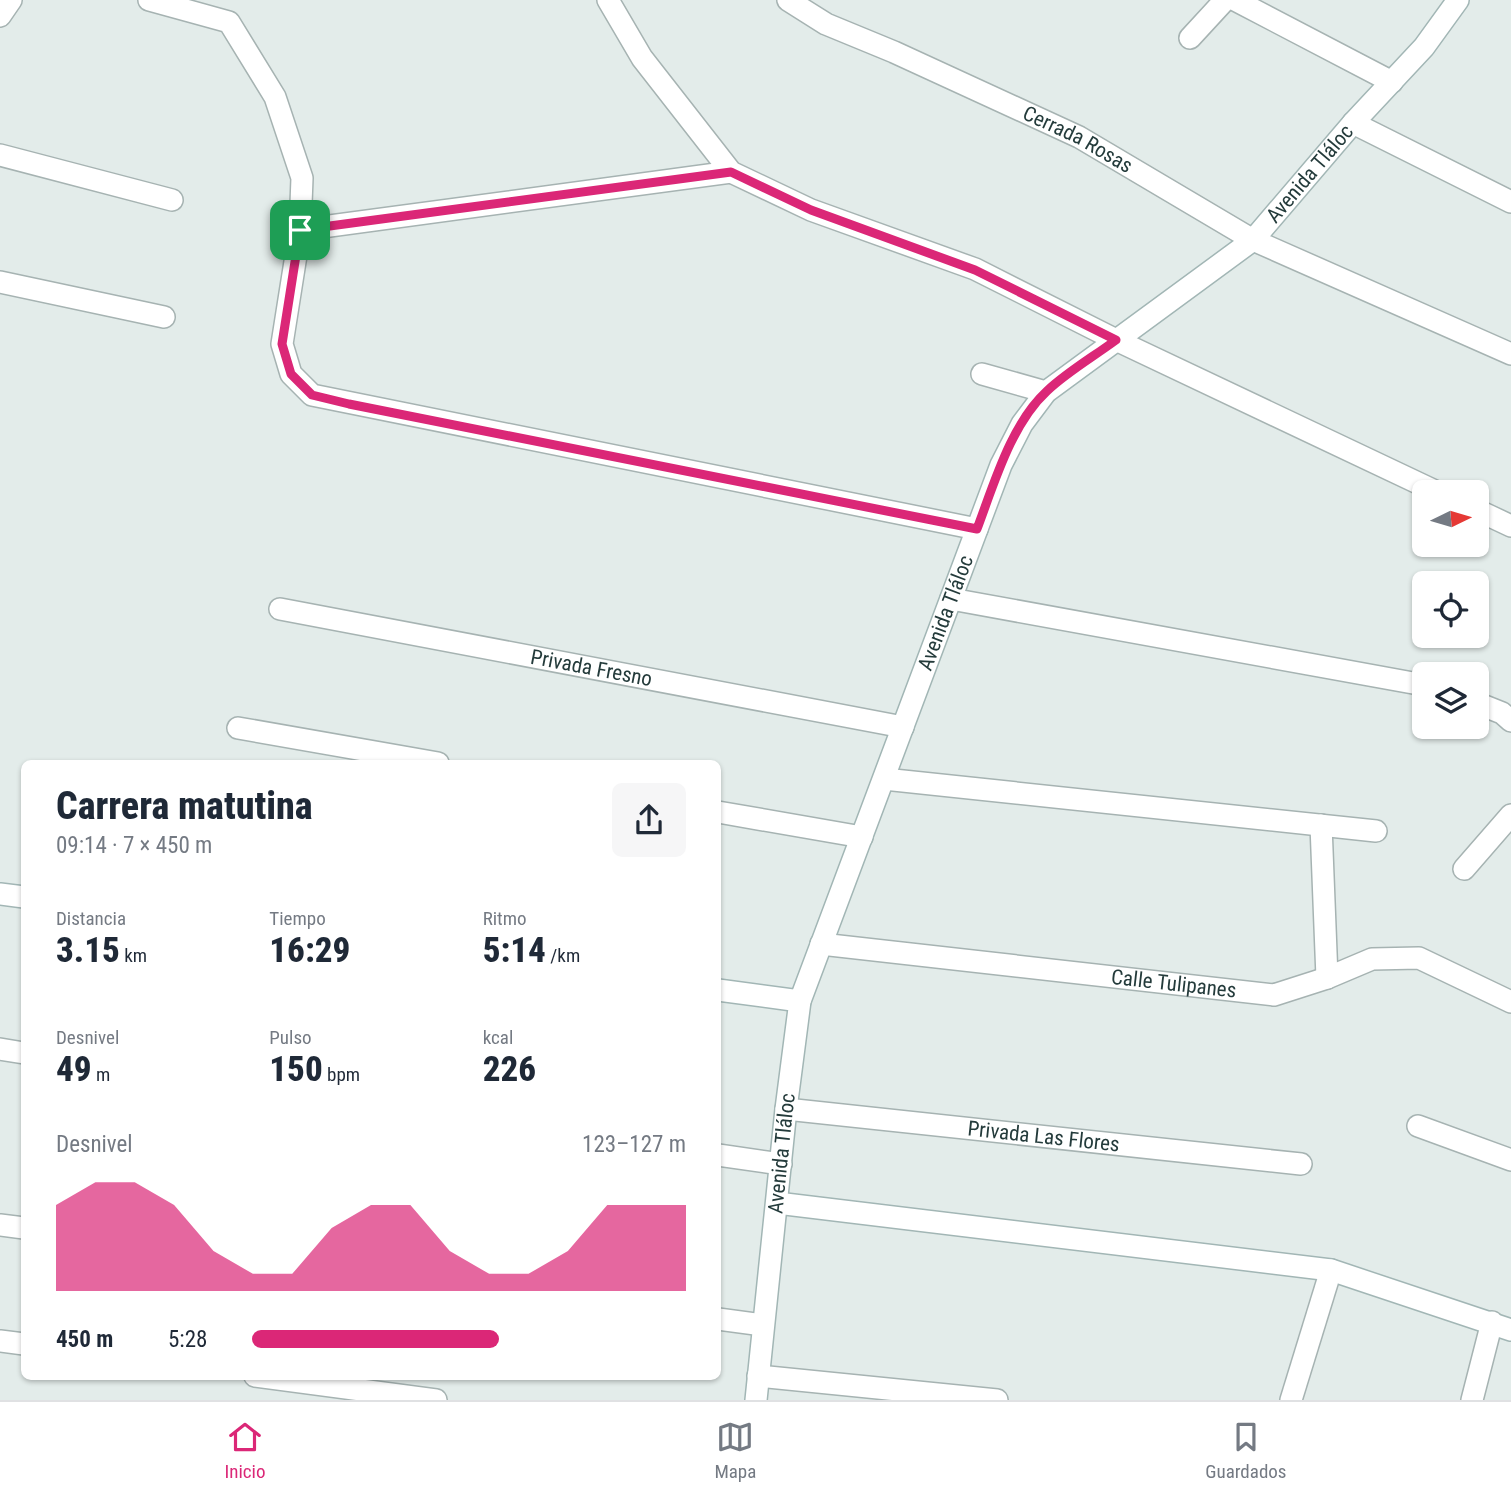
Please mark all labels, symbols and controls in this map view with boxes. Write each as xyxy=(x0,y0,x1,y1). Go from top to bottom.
street label: Cerrada Rosas xyxy=(1019,101,1137,178)
street label: Avenida Tláloc xyxy=(1261,120,1358,228)
pin xyxy=(270,200,330,260)
icon: arrive xyxy=(281,211,319,249)
north arrow xyxy=(1412,480,1489,556)
map controls xyxy=(1412,480,1489,739)
street label: Avenida Tláloc xyxy=(913,552,978,674)
button: locate xyxy=(1412,571,1489,648)
street label: Privada Fresno xyxy=(529,645,654,691)
button: layers xyxy=(1412,662,1489,739)
button: share xyxy=(612,783,686,857)
text: Carrera matutina xyxy=(56,784,313,828)
text: 09:14 · 7 × 450 m xyxy=(56,832,212,859)
text: Distancia xyxy=(56,907,126,930)
text: Tiempo xyxy=(269,907,326,930)
text: Ritmo xyxy=(483,907,527,930)
text: 3.15 xyxy=(56,930,120,971)
text: 16:29 xyxy=(269,930,350,971)
text: 5:14 xyxy=(483,930,546,971)
text: km xyxy=(120,944,147,967)
text: /km xyxy=(546,944,580,967)
street label: Calle Tulipanes xyxy=(1110,965,1238,1003)
text: Desnivel xyxy=(56,1026,119,1049)
text: Pulso xyxy=(269,1026,312,1049)
text: kcal xyxy=(483,1026,513,1049)
text: 49 xyxy=(56,1049,92,1090)
text: 150 xyxy=(269,1049,323,1090)
text: 226 xyxy=(483,1049,536,1090)
text: m xyxy=(92,1063,110,1086)
text: bpm xyxy=(323,1063,360,1086)
street label: Avenida Tláloc xyxy=(763,1092,800,1215)
street label: Privada Las Flores xyxy=(966,1116,1121,1157)
text: Desnivel xyxy=(56,1131,133,1158)
text: 123–127 m xyxy=(582,1131,686,1158)
text: 450 m xyxy=(56,1326,113,1353)
text: 5:28 xyxy=(168,1326,207,1353)
tab: Inicio xyxy=(224,1418,265,1483)
tab: Mapa xyxy=(714,1418,756,1483)
tab: Guardados xyxy=(1205,1418,1287,1483)

